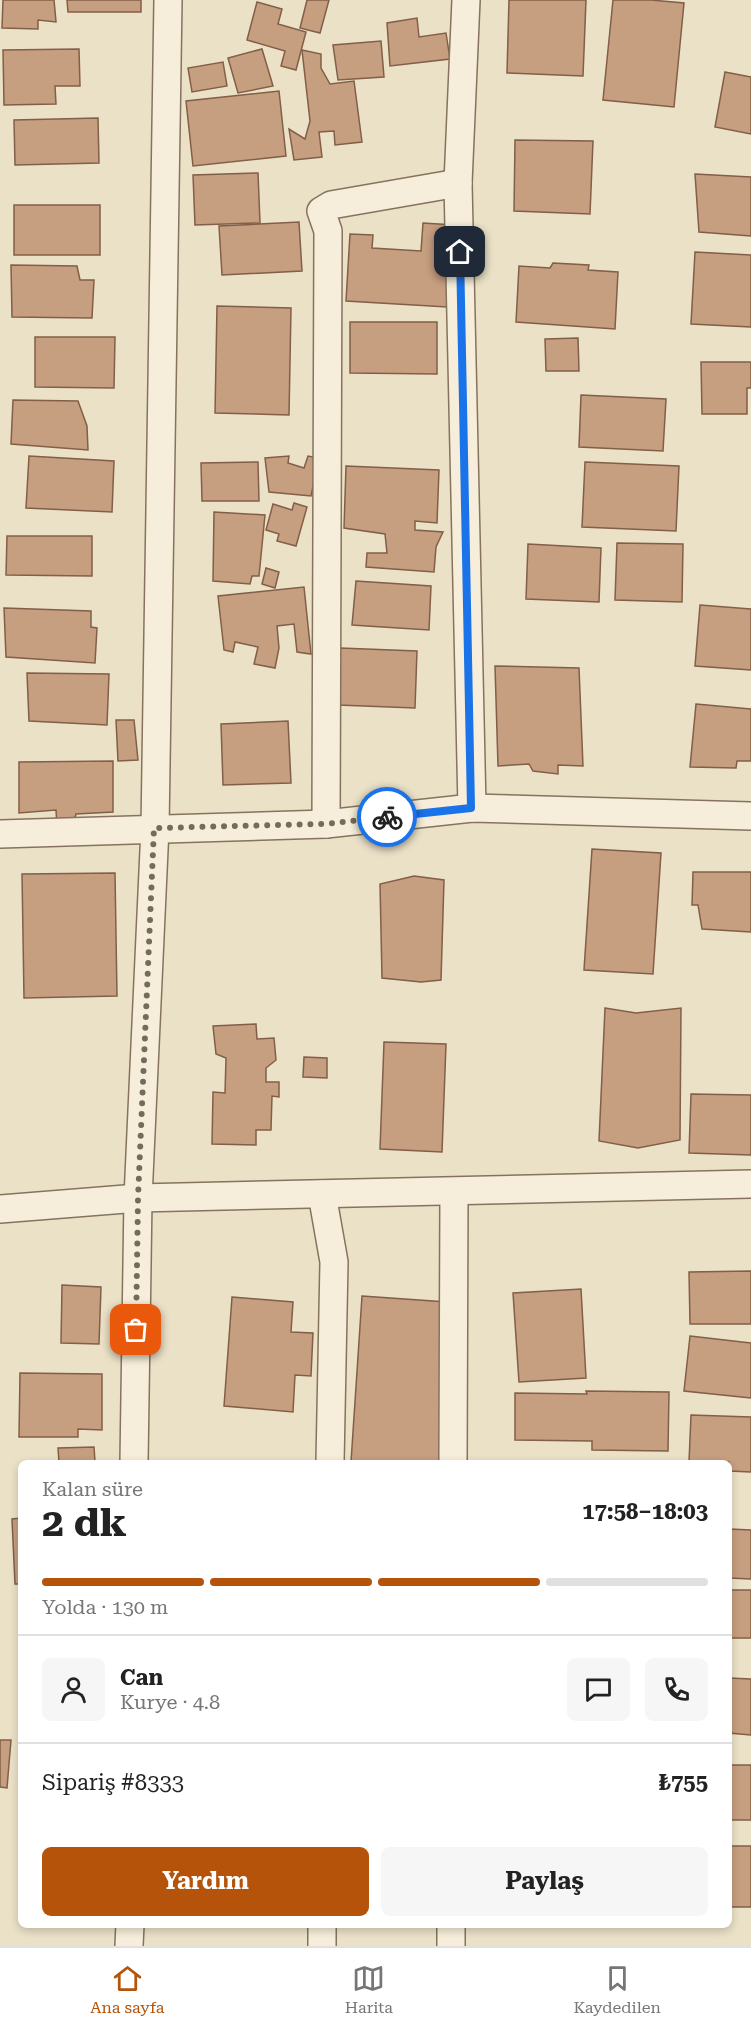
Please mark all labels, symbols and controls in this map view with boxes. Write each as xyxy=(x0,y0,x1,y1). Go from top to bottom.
pin xyxy=(434,226,485,277)
icon: home xyxy=(443,235,476,268)
courier xyxy=(357,787,417,847)
icon: bike xyxy=(371,801,404,834)
pin xyxy=(110,1304,161,1355)
icon: bag xyxy=(119,1313,152,1346)
text: Kalan süre xyxy=(42,1477,143,1501)
text: 17:58–18:03 xyxy=(582,1499,708,1524)
text: 2 dk xyxy=(42,1500,127,1546)
text: Yolda · 130 m xyxy=(42,1595,168,1619)
button: person xyxy=(42,1658,105,1721)
button: chat xyxy=(567,1658,630,1721)
button: phone xyxy=(645,1658,708,1721)
text: Can xyxy=(120,1665,163,1690)
text: Kurye · 4.8 xyxy=(120,1690,220,1714)
text: Sipariş #8333 xyxy=(42,1770,184,1795)
text: ₺755 xyxy=(659,1770,708,1795)
button: Yardım xyxy=(42,1847,369,1916)
button: Paylaş xyxy=(381,1847,708,1916)
tab: Ana sayfa xyxy=(90,1962,164,2017)
tab: Harita xyxy=(345,1962,393,2017)
tab: Kaydedilen xyxy=(573,1962,661,2017)

